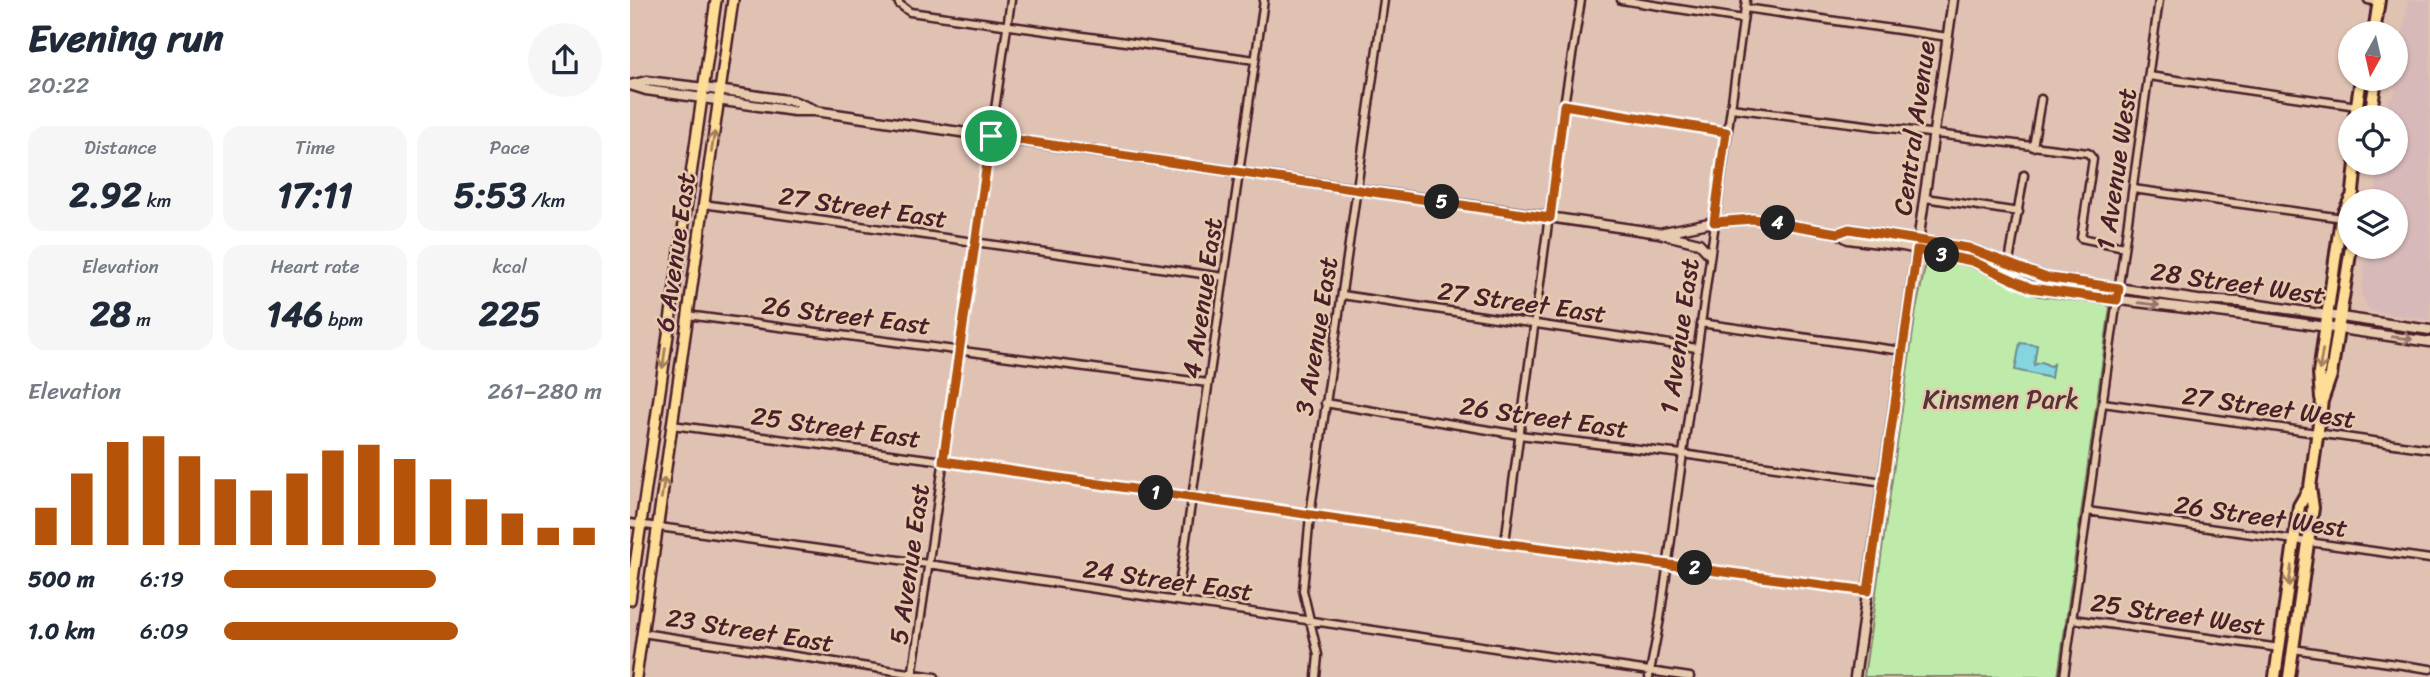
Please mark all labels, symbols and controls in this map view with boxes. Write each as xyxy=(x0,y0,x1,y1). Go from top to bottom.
text: Evening run xyxy=(28,5,224,72)
north arrow xyxy=(2338,21,2408,91)
map controls xyxy=(2338,21,2408,259)
button: share xyxy=(528,23,602,97)
street label: Central Avenue xyxy=(1879,38,1949,218)
text: 20:22 xyxy=(28,65,89,106)
street label: 1 Avenue West xyxy=(2082,85,2150,253)
button: locate xyxy=(2338,105,2408,175)
pin xyxy=(961,106,1021,166)
icon: arrive xyxy=(972,117,1010,155)
text: Distance xyxy=(84,131,156,164)
text: Time xyxy=(295,131,335,164)
text: Pace xyxy=(490,131,530,164)
one-way arrow xyxy=(707,131,720,154)
text: 2.92 xyxy=(69,164,142,226)
text: 17:11 xyxy=(277,164,353,226)
text: 5:53 xyxy=(454,164,526,226)
street label: 6 Avenue East xyxy=(641,169,709,335)
street label: 27 Street East xyxy=(776,172,950,242)
text: km xyxy=(142,184,171,217)
text: /km xyxy=(526,184,565,217)
pin: 5 xyxy=(1424,184,1460,220)
text: 5 xyxy=(1436,185,1447,218)
button: layers xyxy=(2338,189,2408,259)
pin: 4 xyxy=(1760,206,1796,241)
text: 4 xyxy=(1772,206,1783,239)
street label: 4 Avenue East xyxy=(1168,214,1236,382)
pin: 3 xyxy=(1924,238,1960,272)
text: 3 xyxy=(1936,238,1947,271)
street label: 28 Street West xyxy=(2148,248,2328,318)
text: Elevation xyxy=(82,250,159,283)
text: Heart rate xyxy=(270,250,360,283)
text: kcal xyxy=(492,250,527,283)
street label: 3 Avenue East xyxy=(1281,253,1351,419)
street label: 1 Avenue East xyxy=(1645,255,1713,417)
street label: 27 Street East xyxy=(1435,267,1609,337)
street label: 26 Street East xyxy=(759,282,933,348)
text: 28 xyxy=(90,283,131,345)
text: 146 xyxy=(267,283,323,345)
text: 225 xyxy=(479,283,541,345)
one-way arrow xyxy=(2137,298,2160,311)
text: m xyxy=(131,303,151,336)
text: bpm xyxy=(323,303,363,336)
one-way arrow xyxy=(2390,332,2413,345)
one-way arrow xyxy=(657,347,670,369)
one-way arrow xyxy=(2314,348,2327,371)
text: Elevation xyxy=(28,371,121,412)
text: 261–280 m xyxy=(487,371,602,412)
street label: 27 Street West xyxy=(2179,372,2359,442)
park label: Kinsmen Park xyxy=(1923,376,2079,422)
street label: 26 Street East xyxy=(1457,382,1631,452)
street label: 25 Street East xyxy=(748,392,924,462)
pin: 1 xyxy=(1138,476,1174,510)
text: 1 xyxy=(1151,476,1160,509)
one-way arrow xyxy=(657,477,670,500)
street label: 5 Avenue East xyxy=(875,481,943,647)
street label: 26 Street West xyxy=(2171,481,2351,551)
street label: 24 Street East xyxy=(1080,545,1256,615)
pin: 2 xyxy=(1678,550,1712,586)
text: 2 xyxy=(1689,551,1700,584)
text: 500 m xyxy=(28,559,95,600)
text: 6:19 xyxy=(140,559,184,600)
one-way arrow xyxy=(2283,565,2296,587)
street label: 25 Street West xyxy=(2088,579,2268,649)
street label: 23 Street East xyxy=(663,594,837,666)
text: 1.0 km xyxy=(28,611,95,652)
text: 6:09 xyxy=(140,611,189,652)

